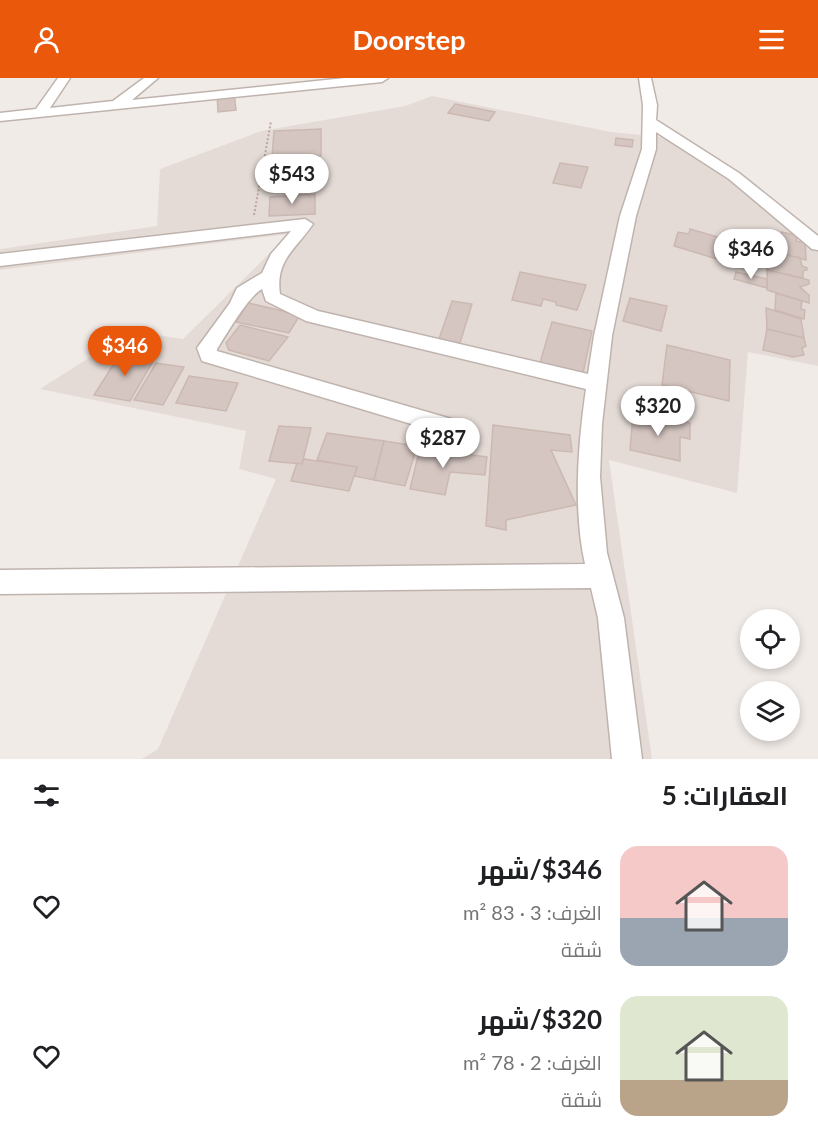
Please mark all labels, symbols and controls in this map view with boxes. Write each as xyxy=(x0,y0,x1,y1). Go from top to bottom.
icon: person xyxy=(30,23,63,56)
text: Doorstep xyxy=(353,23,465,56)
icon: menu xyxy=(755,23,788,56)
pin: $543 xyxy=(256,154,328,205)
text: $543 xyxy=(269,161,315,185)
pin: $346 xyxy=(715,229,787,280)
text: $346 xyxy=(728,236,774,260)
pin: $346 xyxy=(89,326,161,377)
text: $346 xyxy=(102,333,148,357)
pin: $320 xyxy=(622,386,694,437)
text: $320 xyxy=(635,393,681,417)
pin: $287 xyxy=(407,418,479,469)
text: $287 xyxy=(420,425,466,449)
map controls xyxy=(740,609,800,741)
button: locate xyxy=(740,609,800,669)
button: layers xyxy=(740,681,800,741)
icon: filters xyxy=(30,779,63,812)
text: العقارات: 5 xyxy=(662,779,788,811)
text: $346/شهر xyxy=(479,853,602,885)
icon: home xyxy=(668,870,740,942)
icon: heart xyxy=(30,890,63,923)
text: الغرف: 3 · 83 m² xyxy=(463,900,602,924)
text: شقة xyxy=(561,937,602,961)
text: $320/شهر xyxy=(479,1003,602,1035)
icon: home xyxy=(668,1020,740,1092)
icon: heart xyxy=(30,1040,63,1073)
text: الغرف: 2 · 78 m² xyxy=(463,1050,602,1074)
text: شقة xyxy=(561,1087,602,1111)

